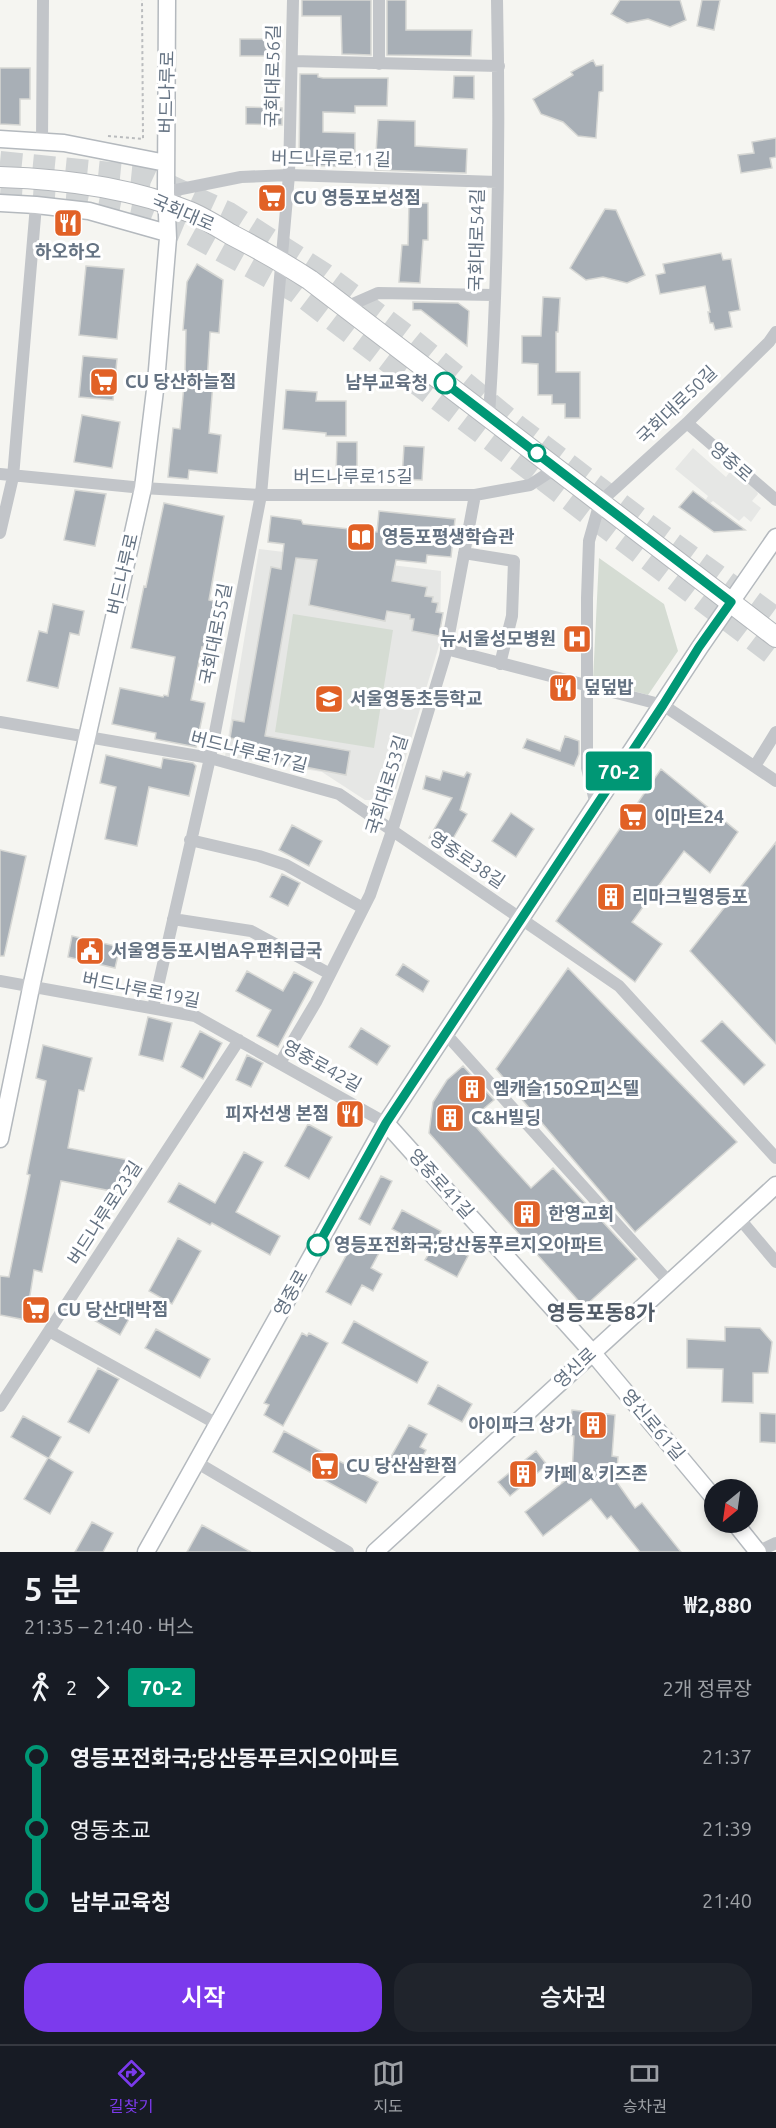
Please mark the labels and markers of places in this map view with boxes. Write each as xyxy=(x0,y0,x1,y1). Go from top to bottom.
supermarket icon: CU 영등포보성점 xyxy=(256,182,288,214)
place label: CU 영등포보성점 xyxy=(293,187,421,207)
restaurant icon: 하오하오 xyxy=(52,207,84,239)
place label: 하오하오 xyxy=(35,241,101,261)
supermarket icon: CU 당산하늘점 xyxy=(88,366,120,398)
place label: CU 당산하늘점 xyxy=(125,371,236,391)
place label: 남부교육청 xyxy=(345,372,428,392)
marker: 남부교육청 xyxy=(434,372,456,394)
unlabelled marker xyxy=(528,444,546,462)
library icon: 영등포평생학습관 xyxy=(345,521,377,553)
place label: 영등포평생학습관 xyxy=(382,526,515,546)
hospital icon: 뉴서울성모병원 xyxy=(561,623,593,655)
place label: 뉴서울성모병원 xyxy=(440,628,556,648)
restaurant icon: 덮덮밥 xyxy=(547,672,579,704)
place label: 덮덮밥 xyxy=(584,677,634,697)
school or university icon: 서울영동초등학교 xyxy=(313,683,345,715)
place label: 서울영동초등학교 xyxy=(350,688,482,708)
supermarket icon: 이마트24 xyxy=(617,801,649,833)
place label: 이마트24 xyxy=(654,806,724,826)
building icon: 리마크빌영등포 xyxy=(595,881,627,913)
place label: 리마크빌영등포 xyxy=(632,886,748,906)
public building icon: 서울영등포시범A우편취급국 xyxy=(74,935,106,967)
place label: 서울영등포시범A우편취급국 xyxy=(111,940,322,960)
building icon: 엠캐슬150오피스텔 xyxy=(456,1073,488,1105)
place label: 엠캐슬150오피스텔 xyxy=(493,1078,639,1098)
restaurant icon: 피자선생 본점 xyxy=(334,1098,366,1130)
building icon: C&H빌딩 xyxy=(434,1102,466,1134)
place label: 피자선생 본점 xyxy=(225,1103,329,1123)
place label: C&H빌딩 xyxy=(471,1107,541,1127)
building icon: 한영교회 xyxy=(511,1198,543,1230)
place label: 한영교회 xyxy=(548,1203,614,1223)
marker: 영등포전화국;당산동푸르지오아파트 xyxy=(307,1234,329,1256)
place label: 영등포전화국;당산동푸르지오아파트 xyxy=(334,1234,603,1254)
supermarket icon: CU 당산대박점 xyxy=(20,1294,52,1326)
place label: CU 당산대박점 xyxy=(57,1299,168,1319)
building icon: 아이파크 상가 xyxy=(577,1409,609,1441)
place label: 아이파크 상가 xyxy=(468,1414,572,1434)
supermarket icon: CU 당산삼환점 xyxy=(309,1450,341,1482)
place label: CU 당산삼환점 xyxy=(346,1455,457,1475)
building icon: 카페 & 키즈존 xyxy=(507,1458,539,1490)
place label: 카페 & 키즈존 xyxy=(544,1463,648,1483)

